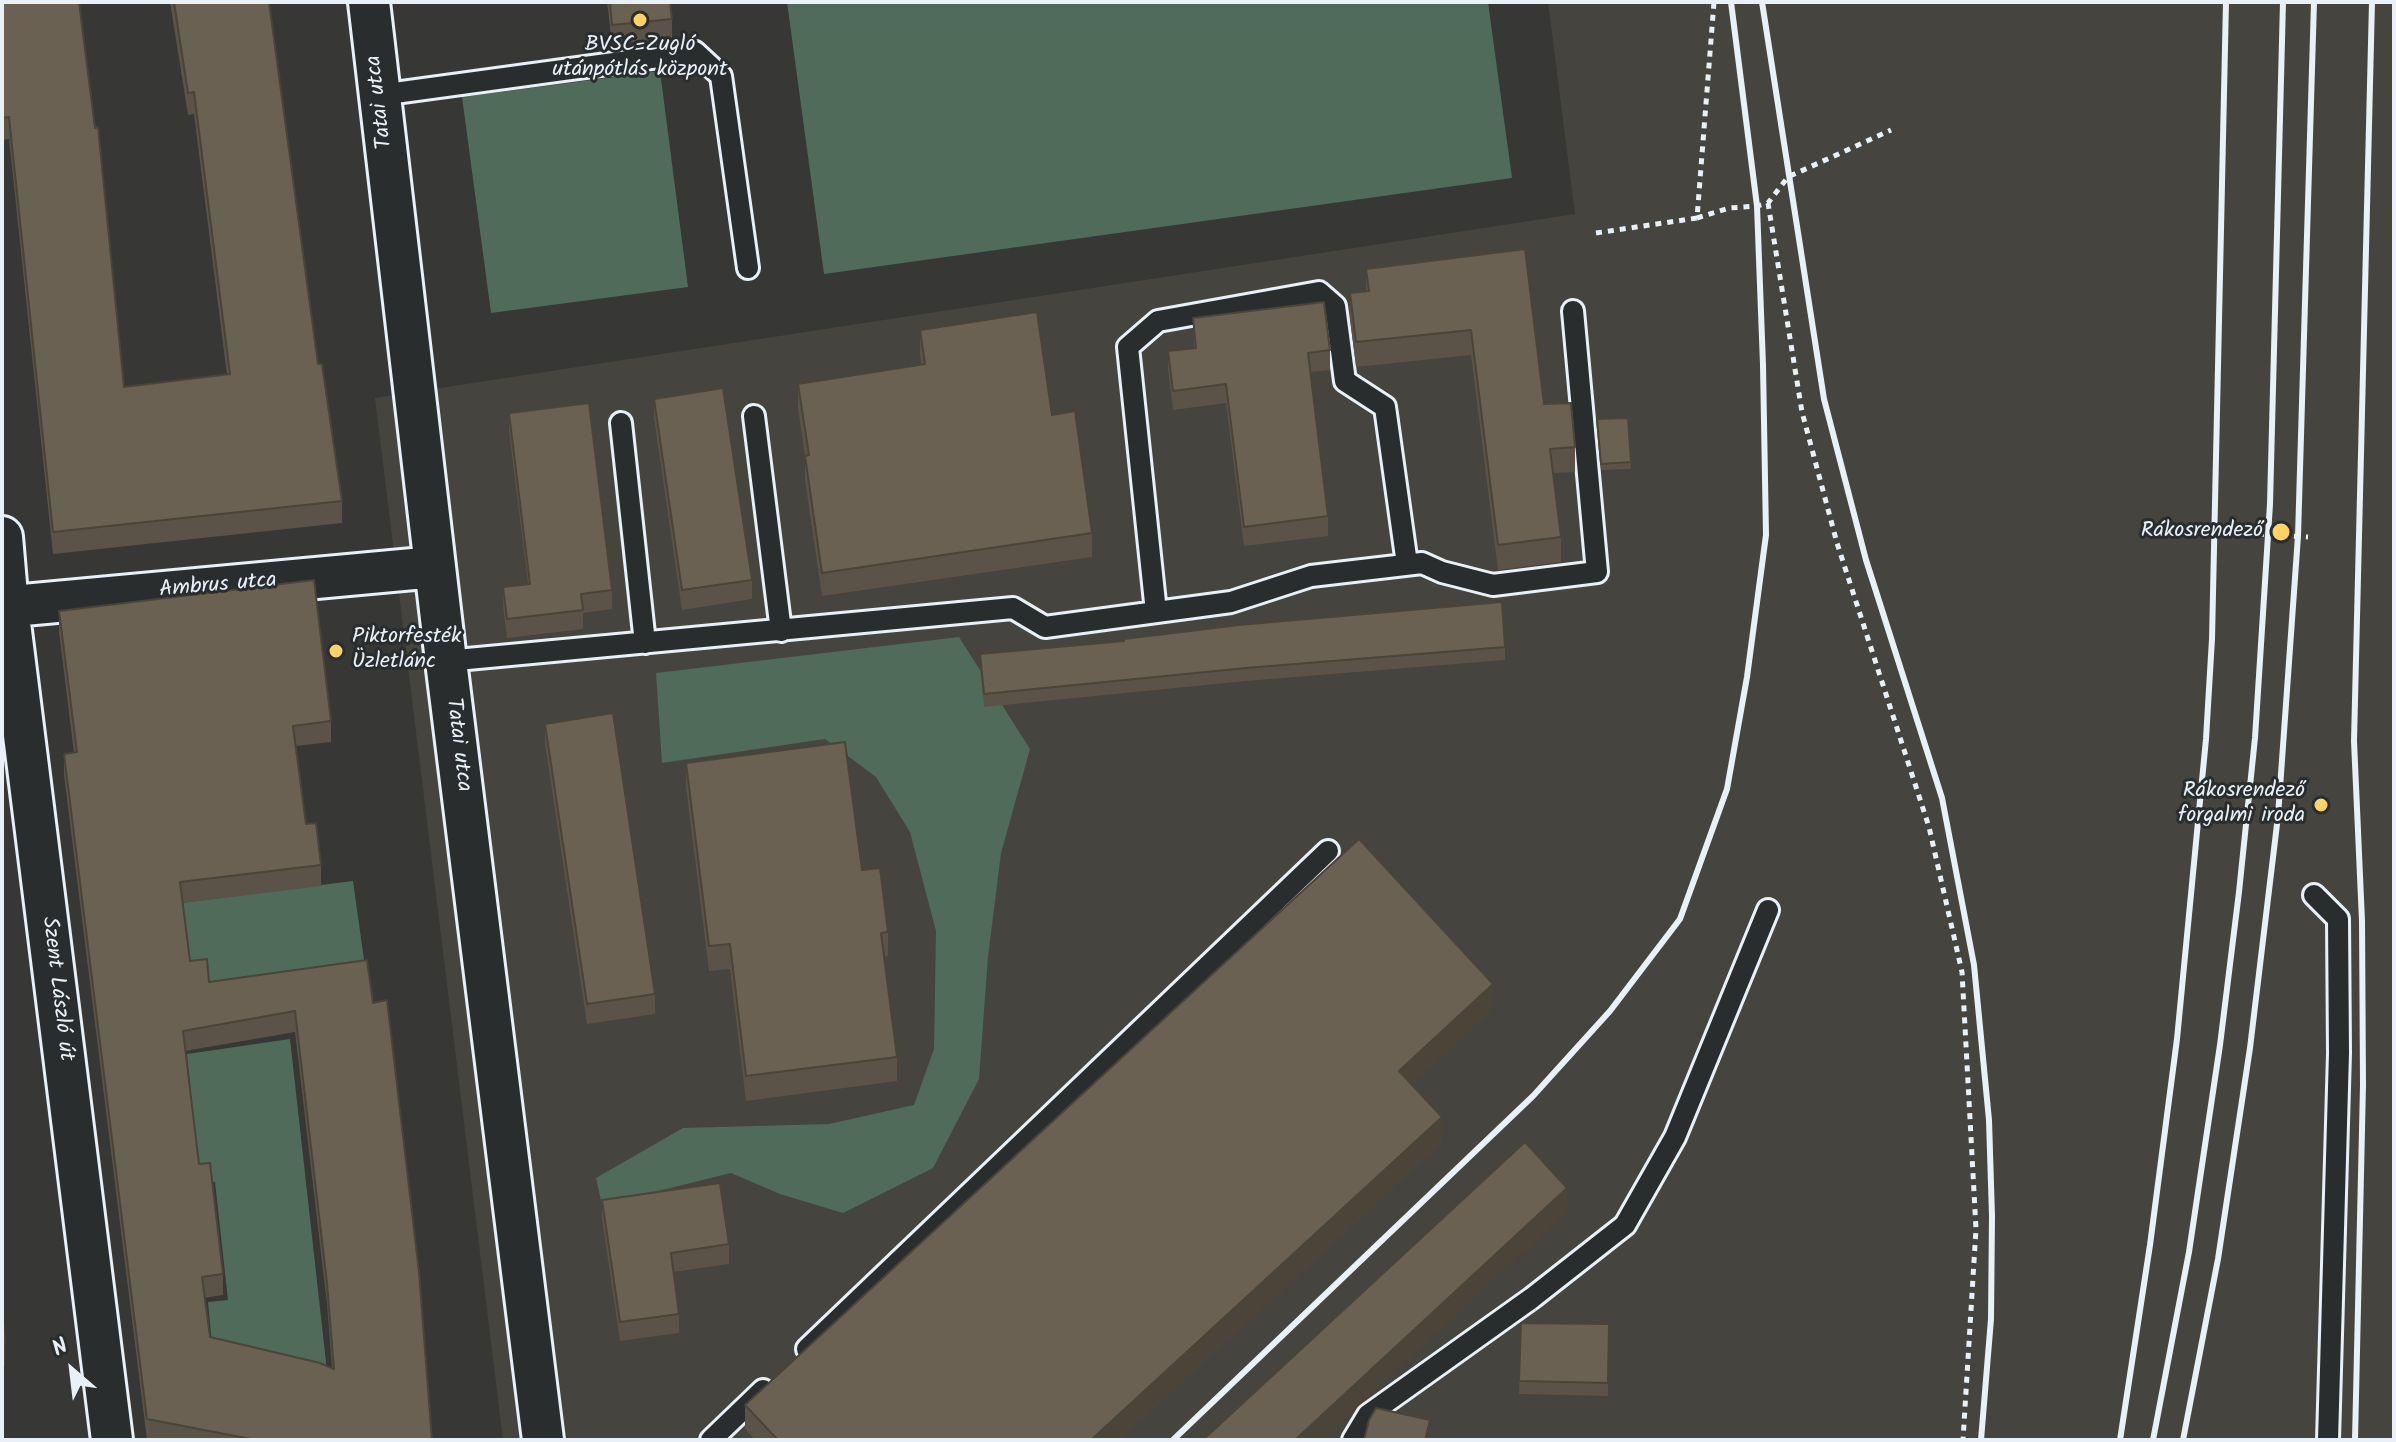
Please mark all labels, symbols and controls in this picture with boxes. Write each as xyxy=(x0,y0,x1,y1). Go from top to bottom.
marker: BVSC-Zugló utánpótlás központ xyxy=(631,11,649,29)
place label: BVSC-Zugló utánpótlás központ xyxy=(553,33,727,84)
street label: Tatai utca xyxy=(362,54,400,150)
place label: Rákosrendező xyxy=(2141,519,2263,545)
marker: Rákosrendező xyxy=(2270,521,2292,543)
street label: Ambrus utca xyxy=(158,569,278,605)
place label: Piktorfesték Üzletlánc xyxy=(352,625,461,676)
marker: Piktorfesték Üzletlánc xyxy=(327,642,345,660)
street label: Tatai utca xyxy=(438,697,476,793)
place label: Rákosrendező forgalmi iroda xyxy=(2178,779,2305,830)
marker: Rákosrendező forgalmi iroda xyxy=(2312,796,2330,814)
street label: Szent László út xyxy=(34,915,78,1063)
north arrow xyxy=(32,1330,112,1410)
text: N xyxy=(46,1330,75,1367)

